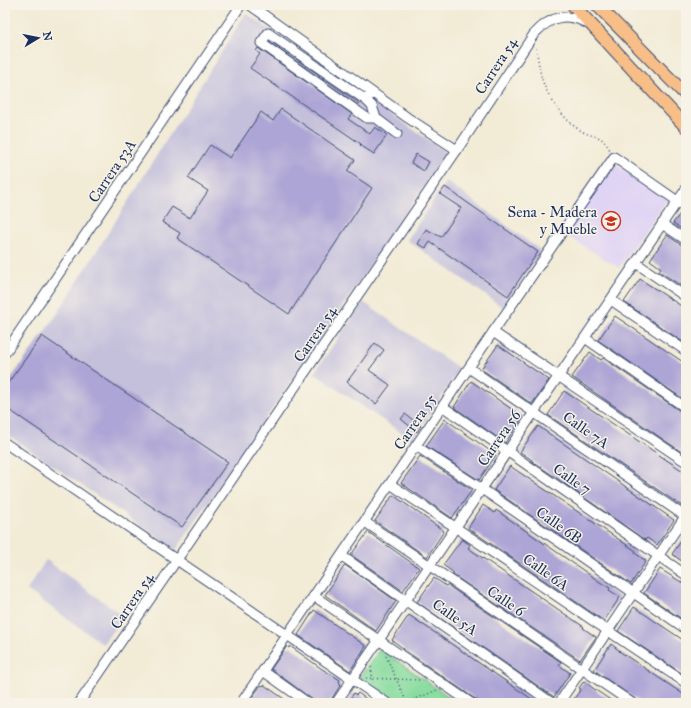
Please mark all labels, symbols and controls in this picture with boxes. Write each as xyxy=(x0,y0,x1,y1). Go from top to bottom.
north arrow xyxy=(18,18,58,58)
text: N xyxy=(40,31,55,43)
street label: Carrera 54 xyxy=(471,34,521,98)
street label: Carrera 53A xyxy=(84,136,140,206)
place label: Sena - Madera y Mueble xyxy=(508,203,598,238)
school or university icon: Sena - Madera y Mueble xyxy=(600,210,622,232)
street label: Carrera 54 xyxy=(290,302,341,366)
street label: Carrera 55 xyxy=(390,391,440,453)
street label: Carrera 56 xyxy=(474,405,525,469)
street label: Calle 7A xyxy=(559,408,613,452)
street label: Calle 7 xyxy=(550,460,594,498)
street label: Calle 6B xyxy=(533,503,585,547)
street label: Calle 6A xyxy=(520,550,572,594)
street label: Carrera 54 xyxy=(107,569,158,633)
street label: Calle 6 xyxy=(484,582,529,621)
street label: Calle 5A xyxy=(429,595,481,639)

